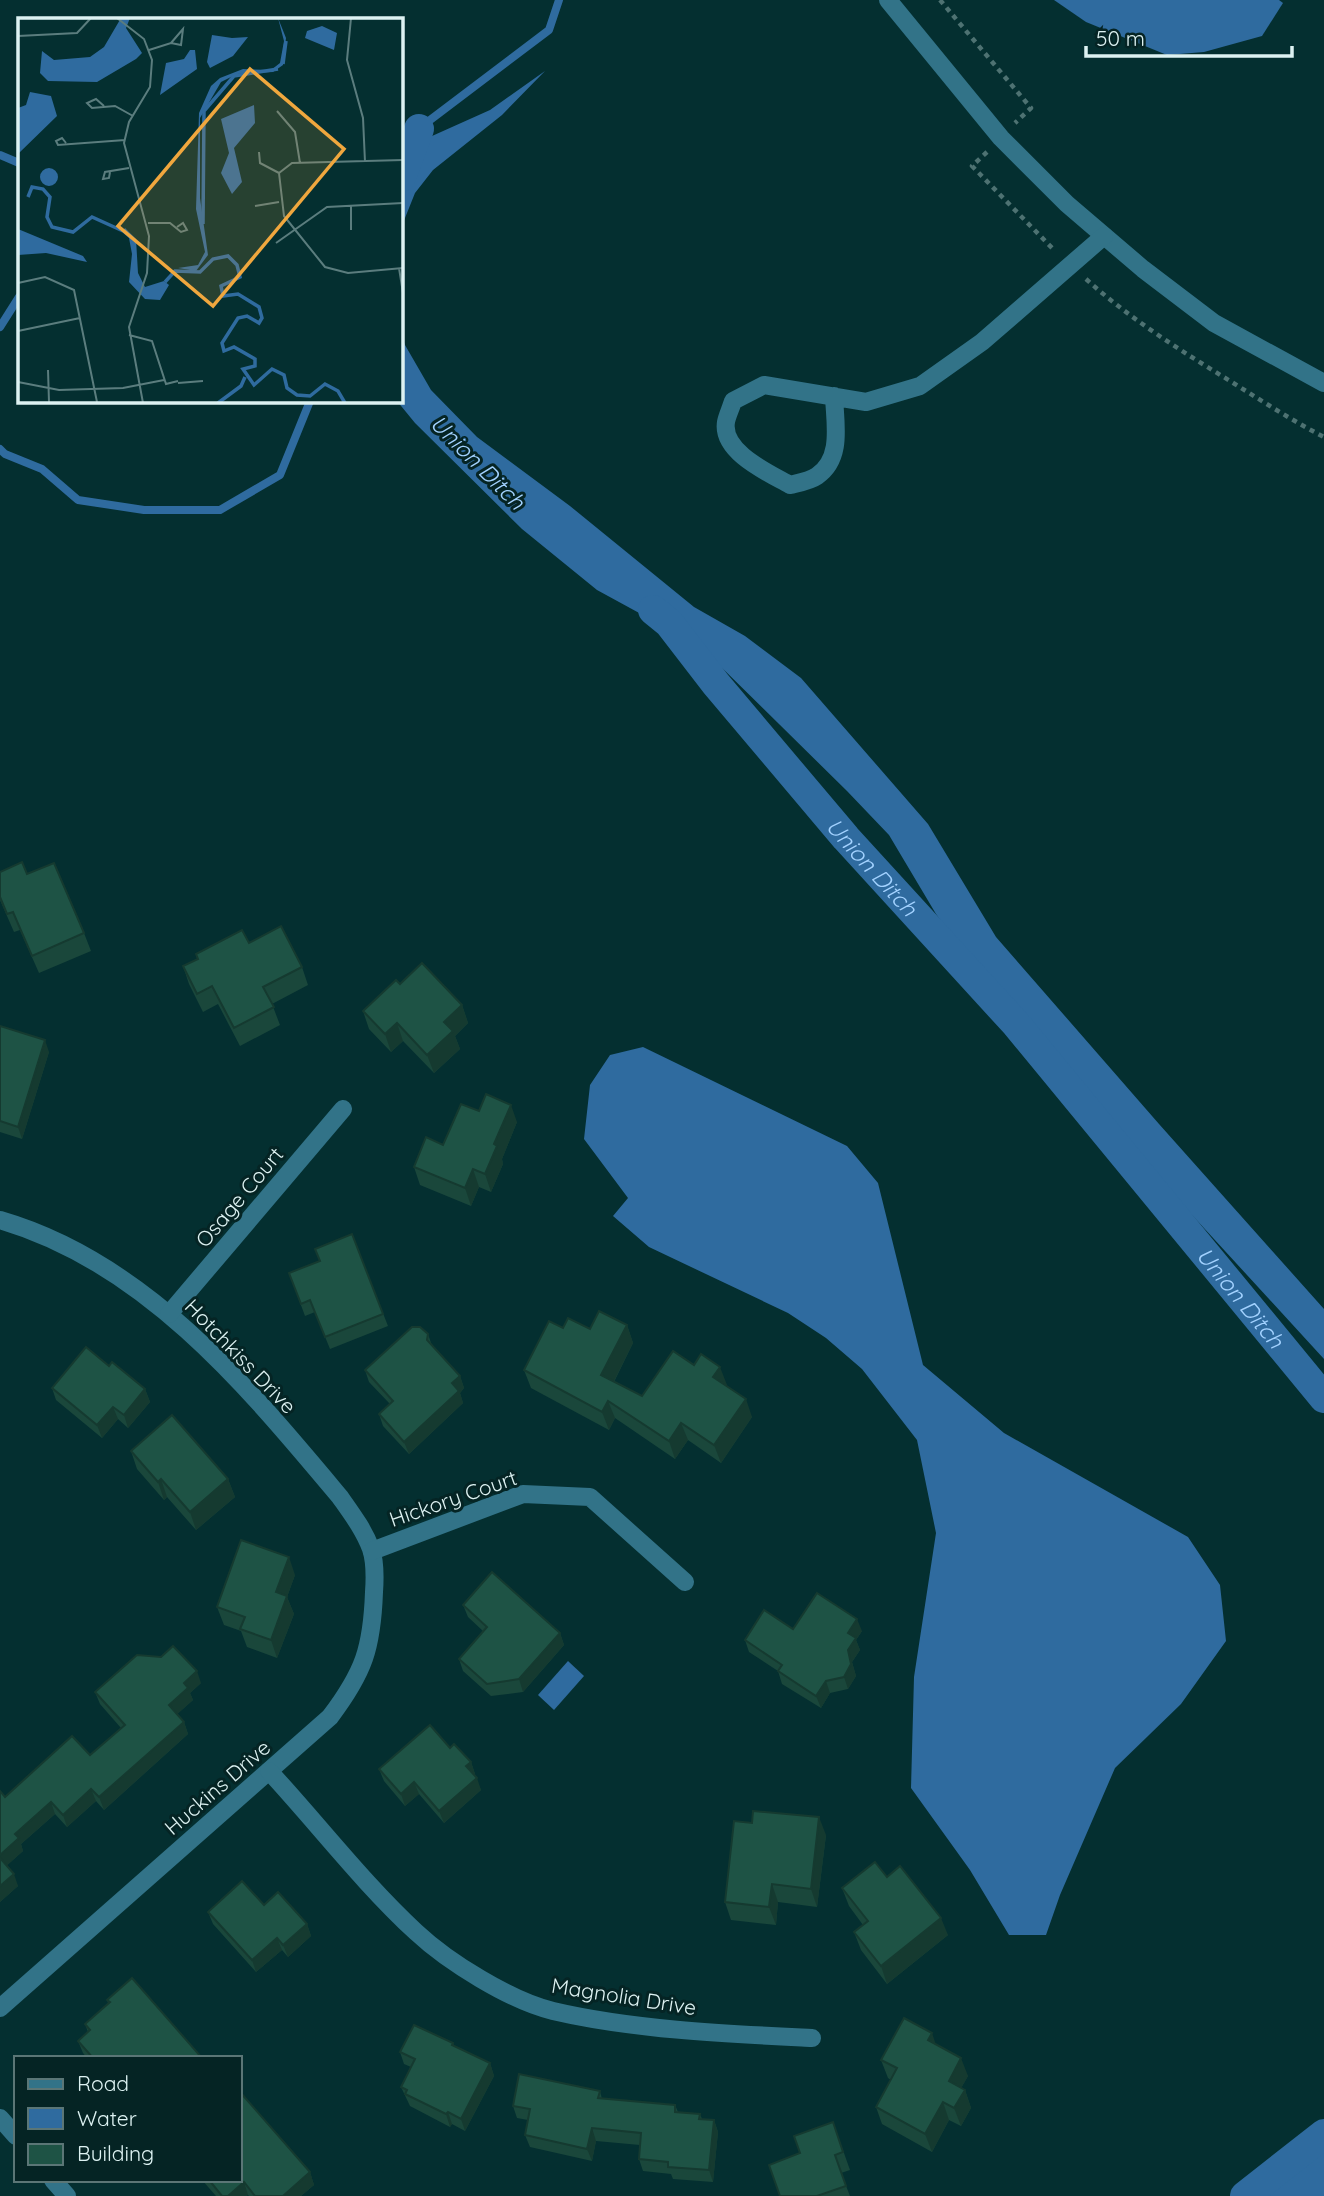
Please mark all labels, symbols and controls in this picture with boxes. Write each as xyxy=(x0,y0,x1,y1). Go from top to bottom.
scale bar xyxy=(1086,14,1292,58)
inset map xyxy=(18,18,402,402)
text: 50 m xyxy=(1096,25,1145,51)
water label: Union Ditch xyxy=(425,409,532,516)
water label: Union Ditch xyxy=(821,812,925,922)
street label: Osage Court xyxy=(190,1142,288,1252)
water label: Union Ditch xyxy=(1191,1241,1292,1354)
street label: Hotchkiss Drive xyxy=(180,1293,302,1419)
street label: Hickory Court xyxy=(386,1464,520,1532)
street label: Huckins Drive xyxy=(159,1734,275,1840)
street label: Magnolia Drive xyxy=(550,1972,698,2020)
legend xyxy=(14,2056,242,2182)
text: Road xyxy=(77,2070,129,2096)
text: Water xyxy=(77,2105,137,2131)
text: Building xyxy=(77,2140,154,2166)

